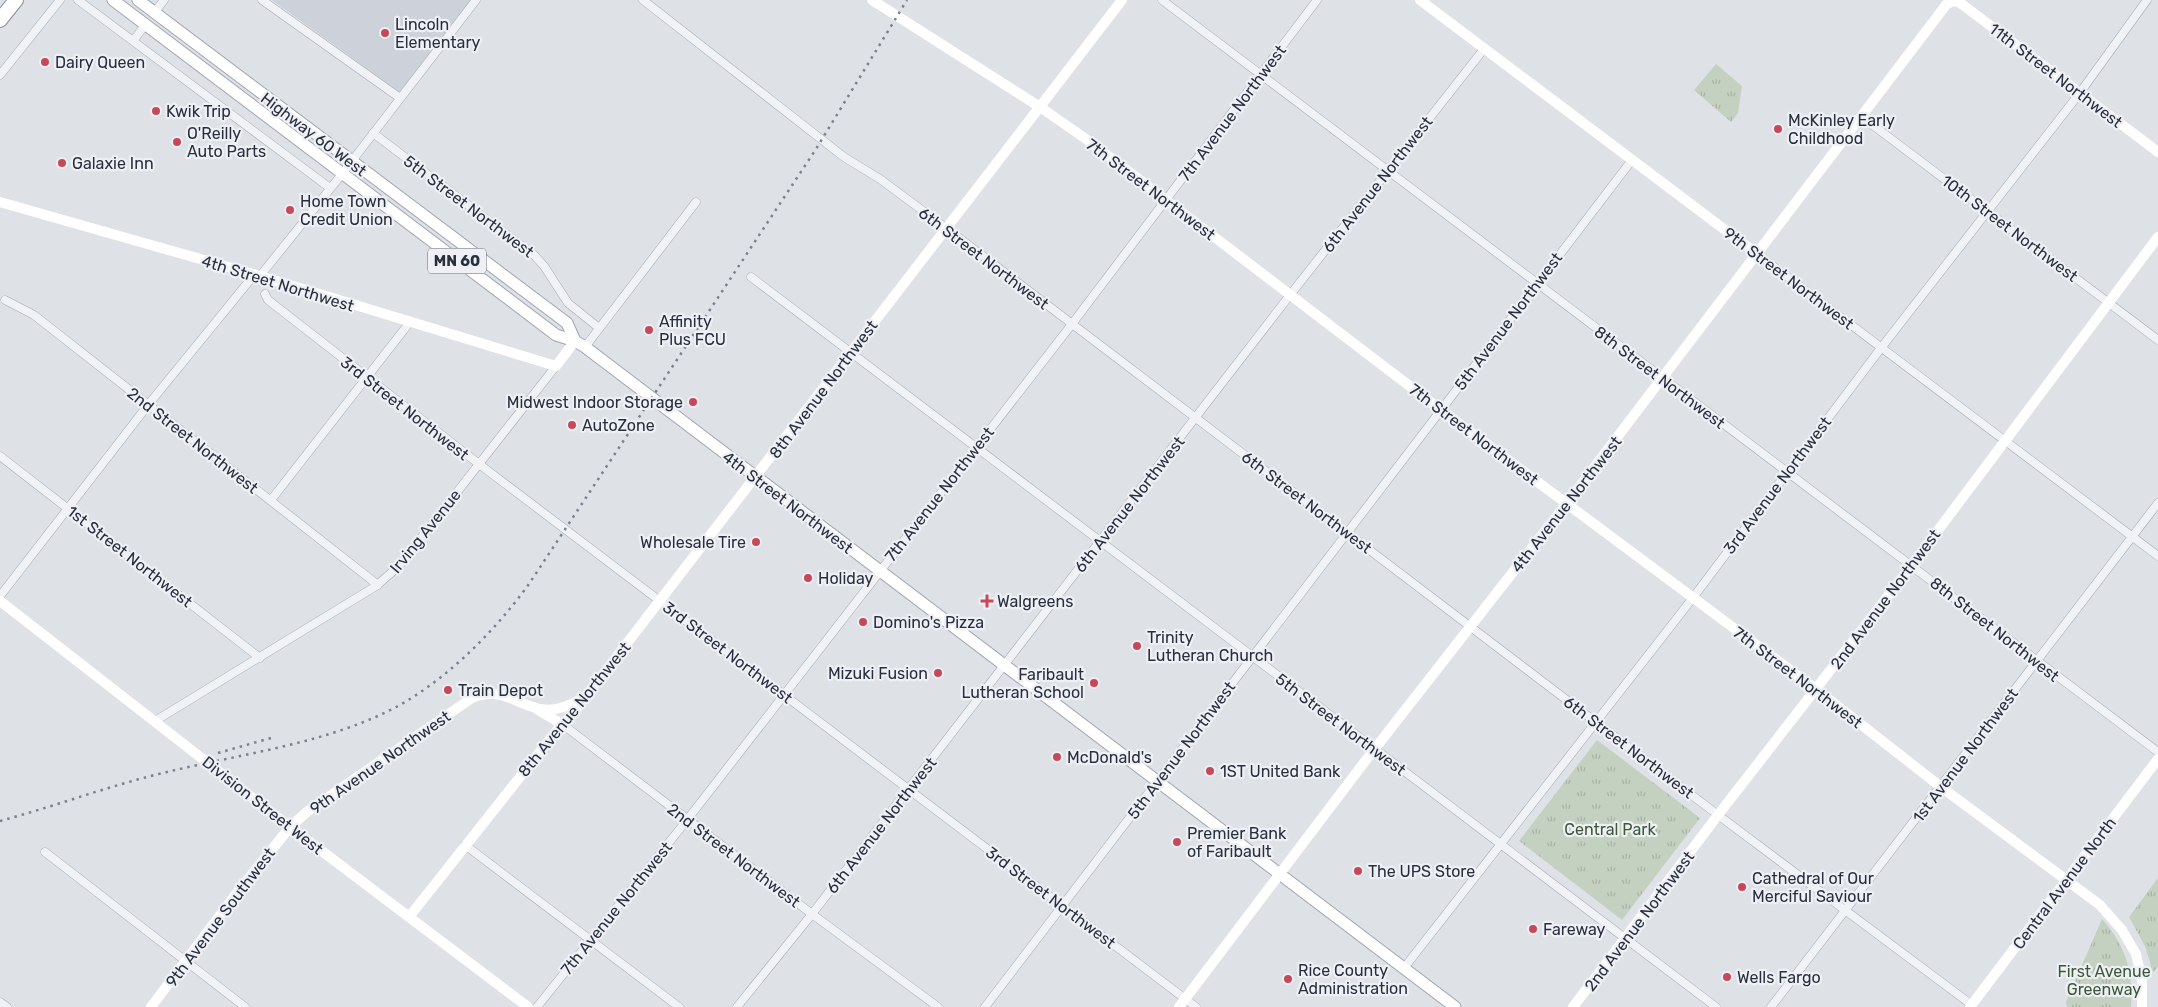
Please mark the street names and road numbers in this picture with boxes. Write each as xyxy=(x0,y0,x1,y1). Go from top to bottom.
street label: 11th Street Northwest xyxy=(1985,19,2126,132)
street label: 7th Avenue Northwest xyxy=(1175,41,1290,185)
street label: Highway 60 West xyxy=(257,88,370,180)
street label: 6th Avenue Northwest xyxy=(1318,113,1436,256)
street label: 7th Street Northwest xyxy=(1082,135,1219,244)
street label: 5th Street Northwest xyxy=(400,151,537,261)
street label: 10th Street Northwest xyxy=(1938,171,2081,286)
street label: 6th Street Northwest xyxy=(915,203,1053,314)
street label: 9th Street Northwest xyxy=(1720,223,1857,333)
road number: MN 60 xyxy=(428,248,486,274)
street label: 5th Avenue Northwest xyxy=(1450,249,1566,394)
street label: 4th Street Northwest xyxy=(199,251,356,316)
street label: 8th Avenue Northwest xyxy=(765,317,882,462)
street label: 8th Street Northwest xyxy=(1591,322,1729,433)
street label: 3rd Street Northwest xyxy=(337,352,473,464)
street label: 7th Street Northwest xyxy=(1405,380,1542,489)
street label: 2nd Street Northwest xyxy=(123,383,262,497)
street label: 3rd Avenue Northwest xyxy=(1720,413,1835,558)
street label: 7th Avenue Northwest xyxy=(881,423,998,566)
street label: 4th Avenue Northwest xyxy=(1507,432,1625,576)
street label: 6th Avenue Northwest xyxy=(1070,433,1188,576)
street label: 4th Street Northwest xyxy=(719,447,857,558)
street label: 6th Street Northwest xyxy=(1238,447,1376,558)
street label: Irving Avenue xyxy=(386,486,465,577)
street label: 1st Street Northwest xyxy=(63,502,196,611)
street label: 2nd Avenue Northwest xyxy=(1827,526,1944,673)
street label: 8th Street Northwest xyxy=(1926,573,2063,686)
street label: 3rd Street Northwest xyxy=(659,597,796,707)
street label: 7th Street Northwest xyxy=(1729,623,1866,732)
street label: 8th Avenue Northwest xyxy=(514,638,635,781)
street label: 5th Street Northwest xyxy=(1272,669,1409,779)
street label: 5th Avenue Northwest xyxy=(1123,678,1239,823)
street label: 1st Avenue Northwest xyxy=(1909,685,2022,826)
street label: 6th Street Northwest xyxy=(1560,692,1698,803)
street label: 9th Avenue Northwest xyxy=(306,707,454,818)
street label: Division Street West xyxy=(198,752,327,859)
street label: 6th Avenue Northwest xyxy=(822,754,940,897)
street label: 2nd Street Northwest xyxy=(664,799,804,911)
street label: Central Avenue North xyxy=(2009,814,2120,953)
street label: 7th Avenue Northwest xyxy=(557,838,676,979)
street label: 3rd Street Northwest xyxy=(982,842,1119,952)
street label: 9th Avenue Southwest xyxy=(162,844,279,991)
street label: 2nd Avenue Northwest xyxy=(1581,848,1698,995)

